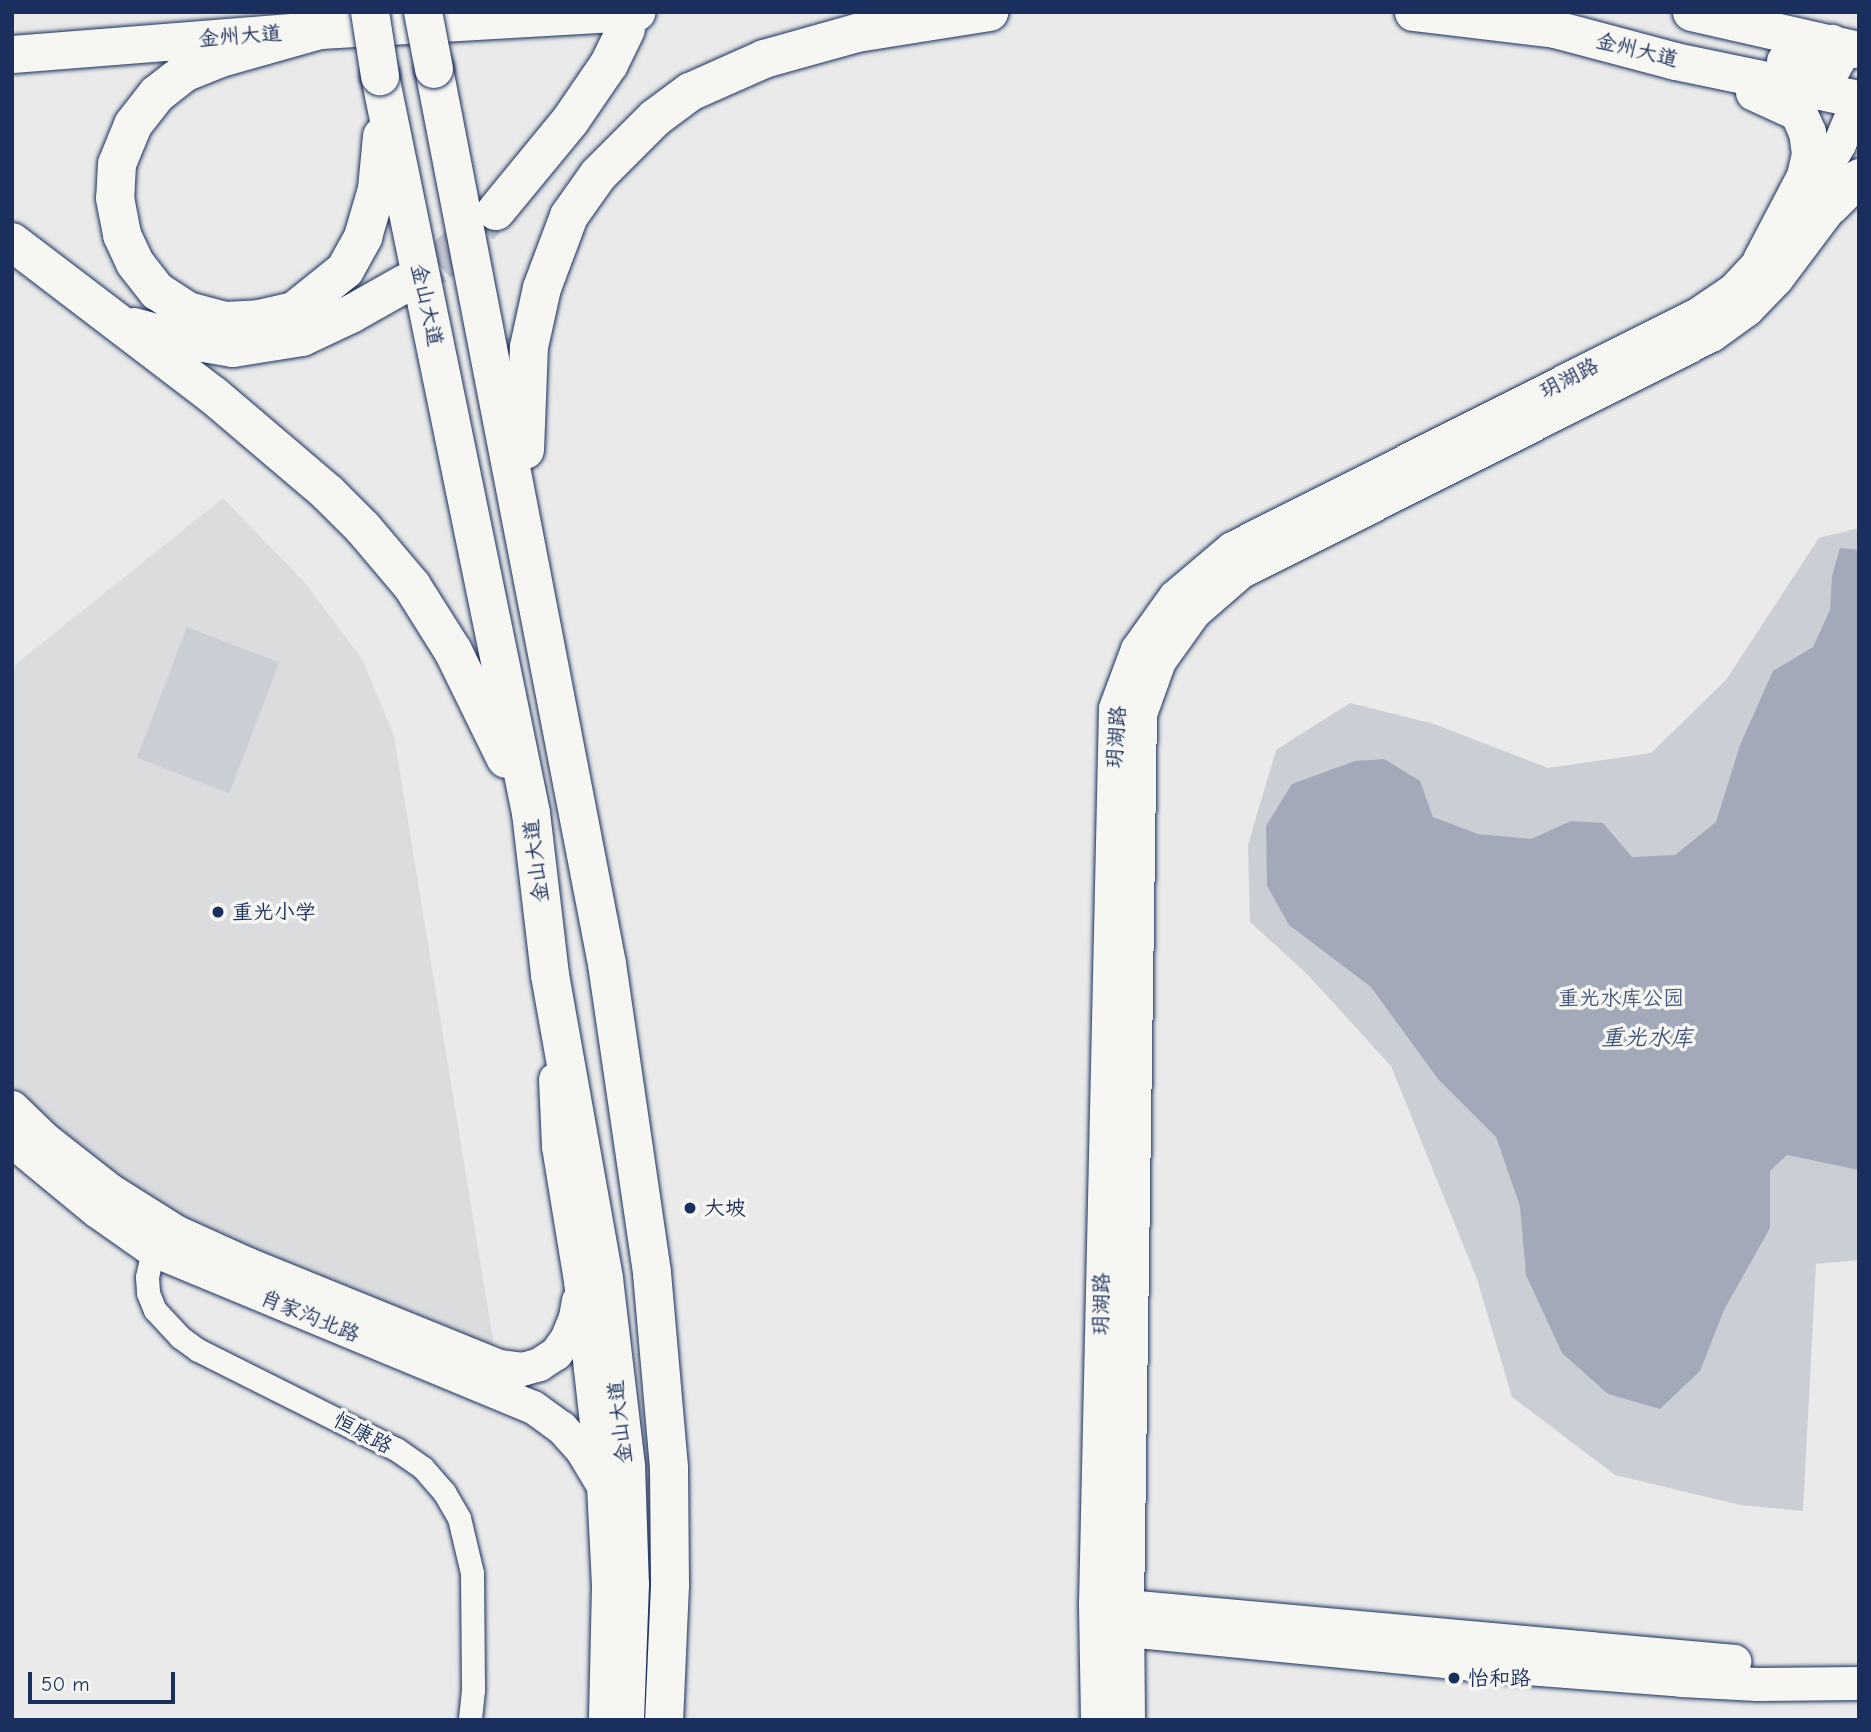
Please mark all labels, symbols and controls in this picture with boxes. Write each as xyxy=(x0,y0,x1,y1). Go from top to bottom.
street label: 金州大道 xyxy=(197,21,283,51)
street label: 金州大道 xyxy=(1593,28,1681,72)
street label: 金山大道 xyxy=(406,261,448,349)
street label: 玥湖路 xyxy=(1535,352,1603,404)
street label: 玥湖路 xyxy=(1101,705,1131,769)
street label: 金山大道 xyxy=(518,818,554,904)
place label: 重光小学 xyxy=(232,899,316,925)
marker: 重光小学 xyxy=(210,904,226,920)
park label: 重光水库公园 xyxy=(1558,985,1684,1011)
water label: 重光水库 xyxy=(1601,1024,1693,1052)
place label: 大坡 xyxy=(704,1195,746,1221)
marker: 大坡 xyxy=(682,1200,698,1216)
street label: 玥湖路 xyxy=(1088,1272,1114,1336)
street label: 肖家沟北路 xyxy=(257,1285,363,1347)
street label: 金山大道 xyxy=(603,1379,637,1465)
street label: 恒康路 xyxy=(329,1407,397,1459)
scale bar xyxy=(32,1658,178,1702)
place label: 怡和路 xyxy=(1468,1665,1531,1691)
marker: 怡和路 xyxy=(1446,1670,1462,1686)
text: 50 m xyxy=(41,1672,90,1696)

